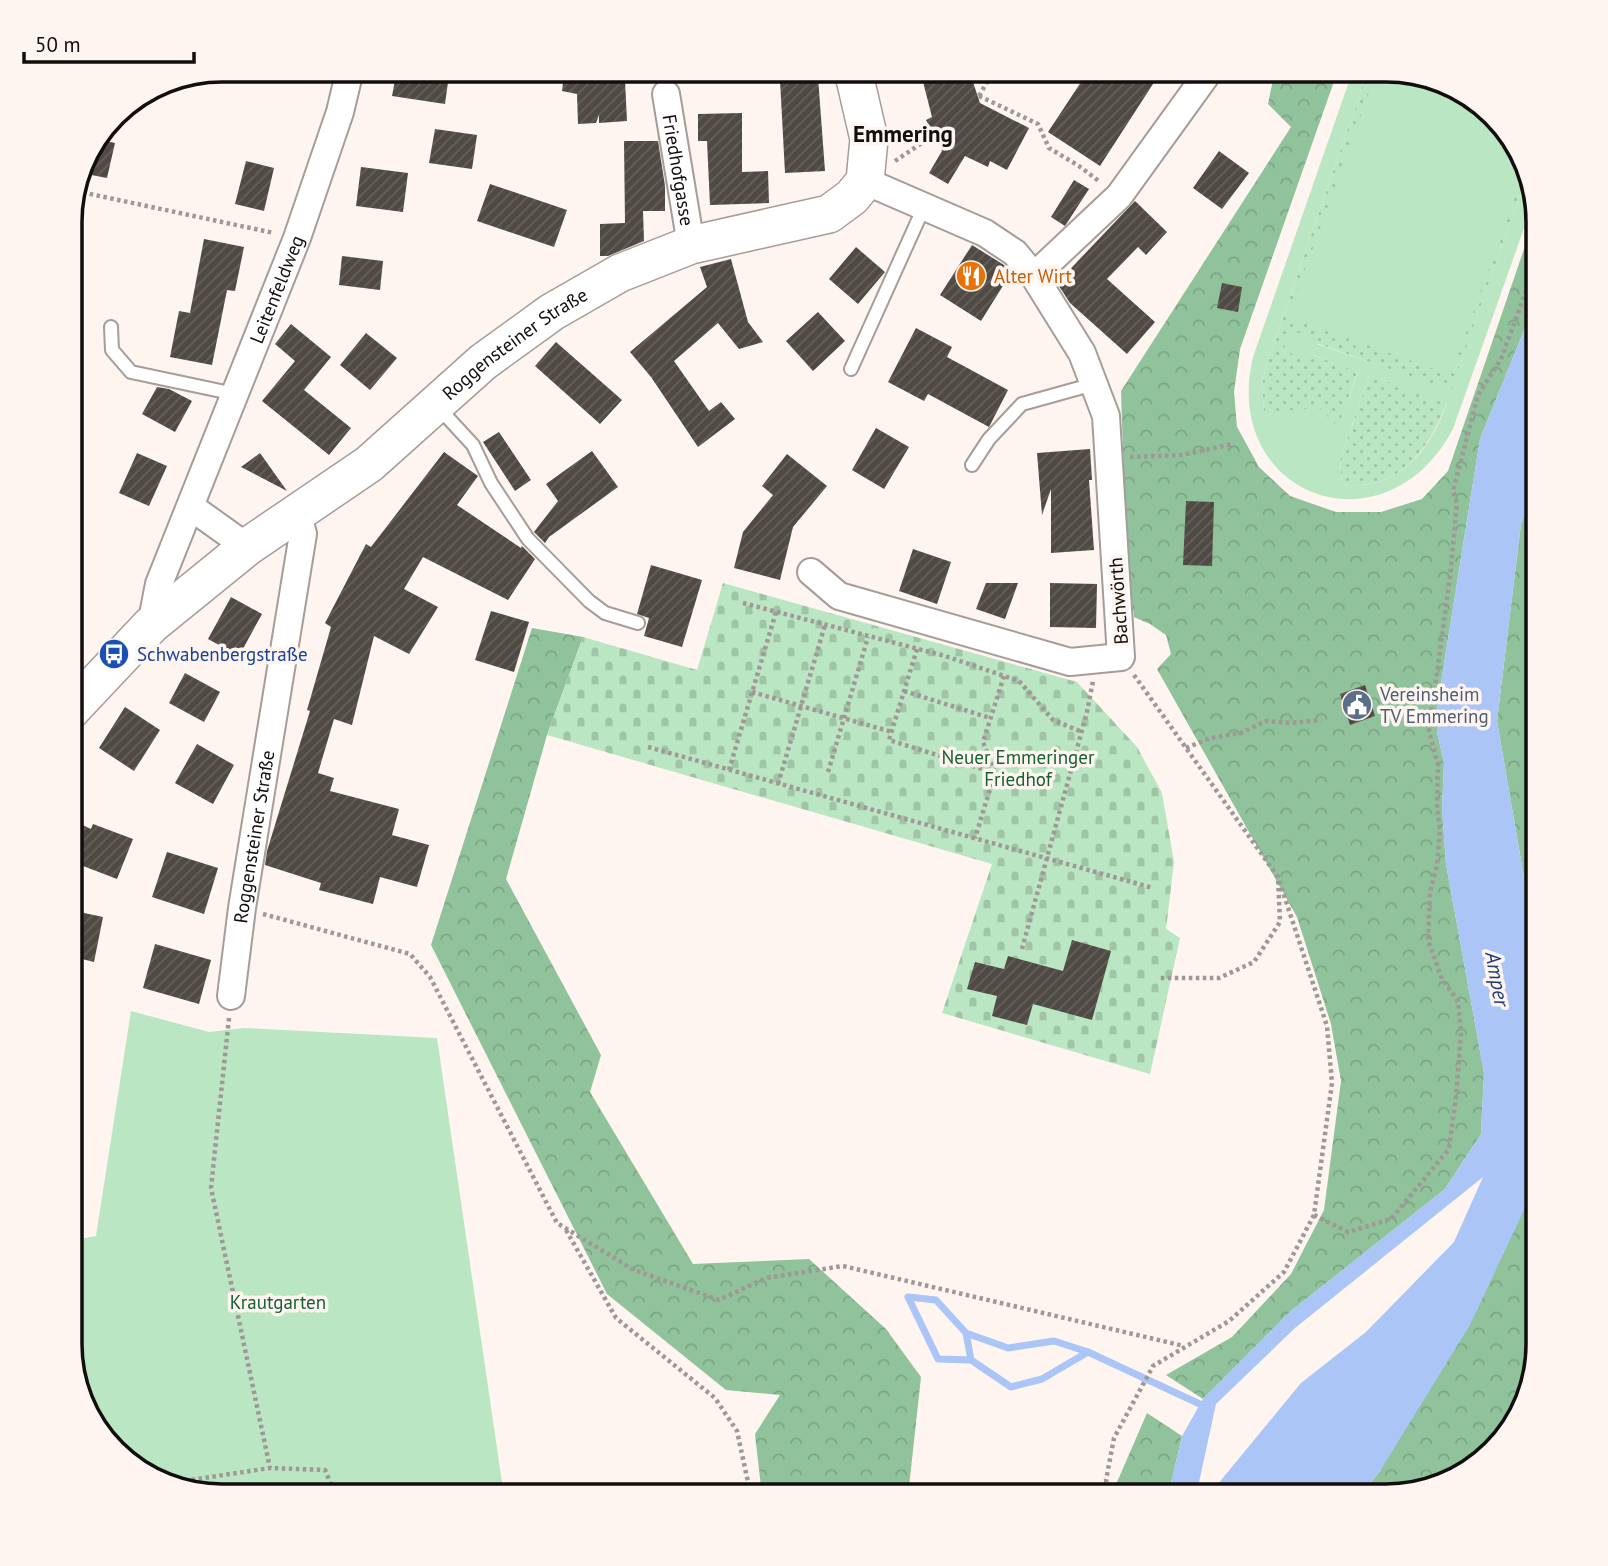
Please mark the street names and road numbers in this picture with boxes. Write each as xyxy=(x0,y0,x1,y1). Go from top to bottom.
street label: Friedhofgasse xyxy=(658,112,700,228)
street label: Leitenfeldweg xyxy=(244,232,309,347)
street label: Roggensteiner Straße xyxy=(437,282,592,405)
street label: Bachwörth xyxy=(1103,557,1133,645)
street label: Roggensteiner Straße xyxy=(228,748,280,925)

